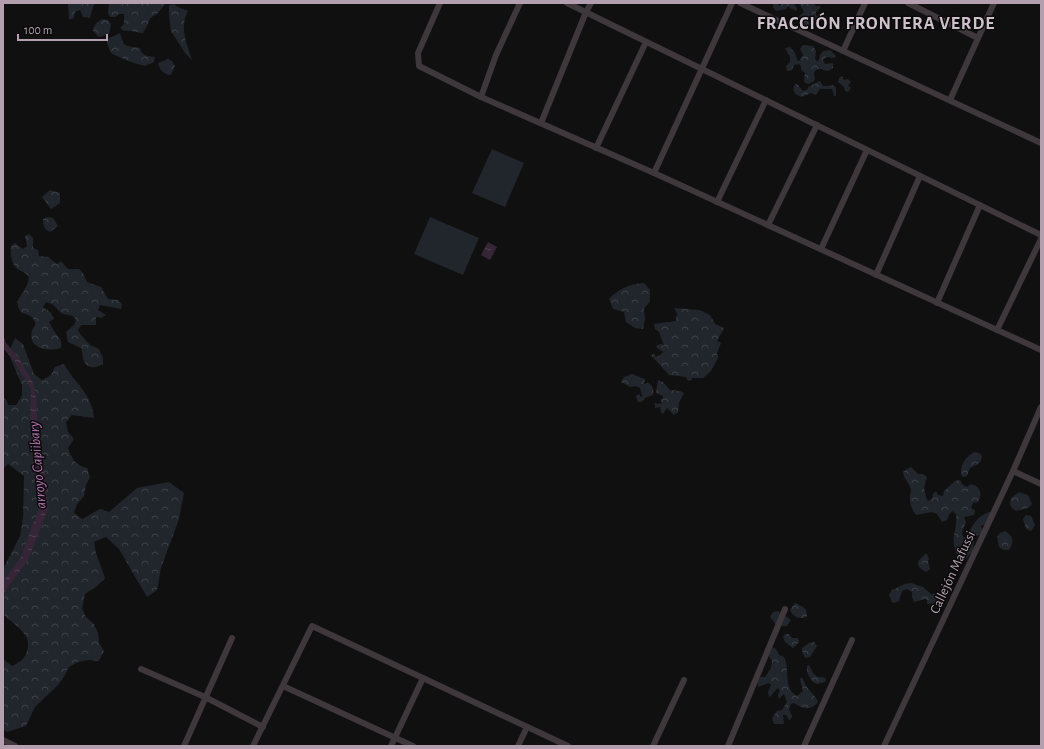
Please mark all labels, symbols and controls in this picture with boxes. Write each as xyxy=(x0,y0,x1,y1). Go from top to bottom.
district label: FRACCIÓN FRONTERA VERDE xyxy=(757,12,995,33)
scale bar xyxy=(18,16,107,42)
text: 100 m xyxy=(24,24,52,36)
water label: arroyo Capiibary xyxy=(26,420,49,509)
street label: Callejón Mafussi xyxy=(928,529,978,616)

